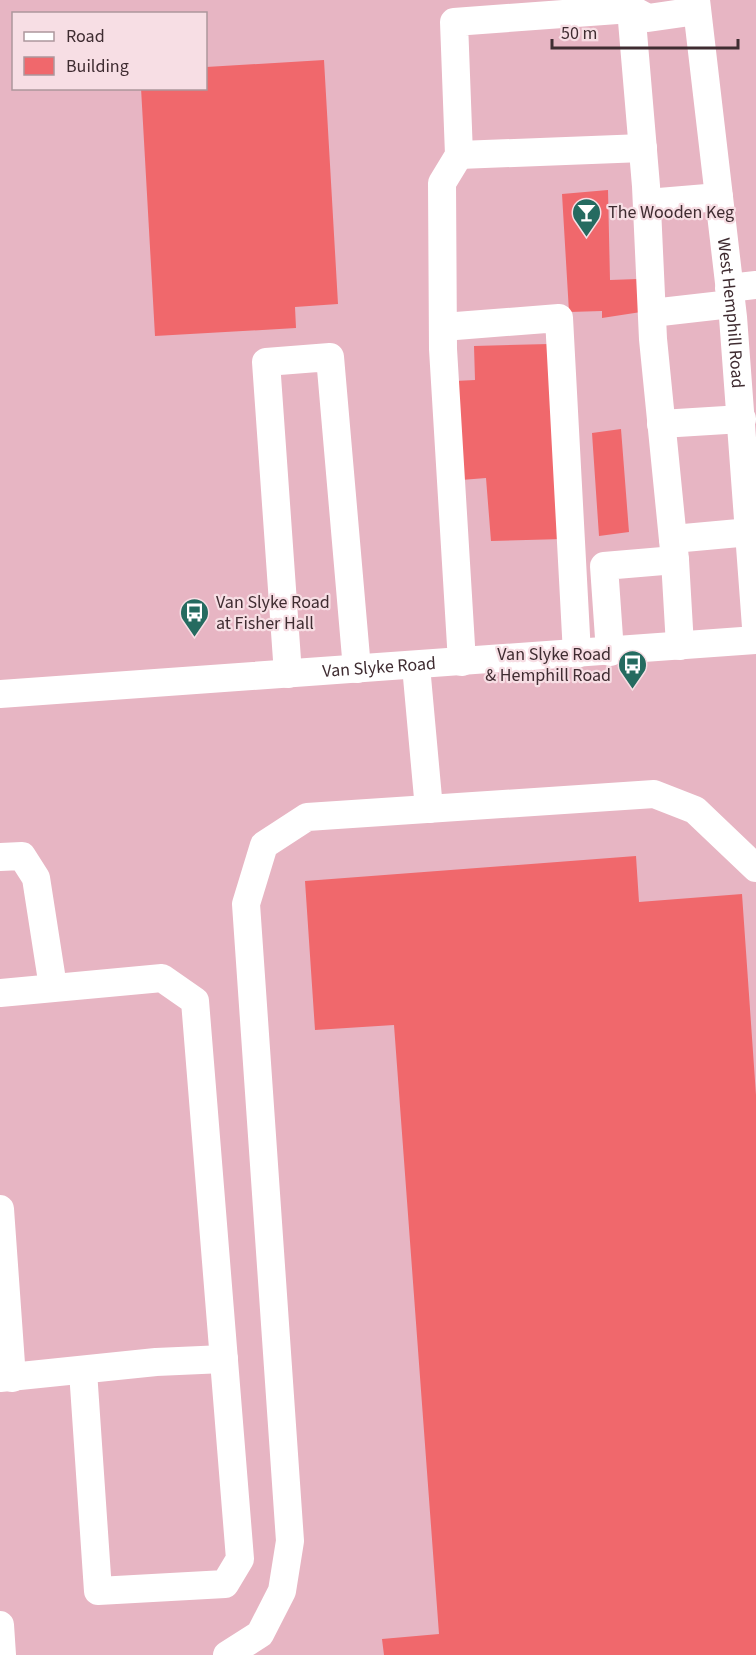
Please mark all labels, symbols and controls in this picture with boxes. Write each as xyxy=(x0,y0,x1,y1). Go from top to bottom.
legend xyxy=(12,12,207,90)
scale bar xyxy=(552,12,738,50)
text: 50 m xyxy=(561,21,597,46)
text: Road xyxy=(66,24,105,49)
text: Building xyxy=(66,54,129,79)
bar icon: The Wooden Keg xyxy=(571,196,603,238)
place label: The Wooden Keg xyxy=(608,200,734,225)
street label: West Hemphill Road xyxy=(711,236,751,389)
place label: Van Slyke Road at Fisher Hall xyxy=(216,590,330,636)
bus stop icon: Van Slyke Road at Fisher Hall xyxy=(179,596,211,638)
place label: Van Slyke Road & Hemphill Road xyxy=(485,642,611,688)
bus stop icon: Van Slyke Road & Hemphill Road xyxy=(616,648,648,690)
street label: Van Slyke Road xyxy=(321,650,437,683)

